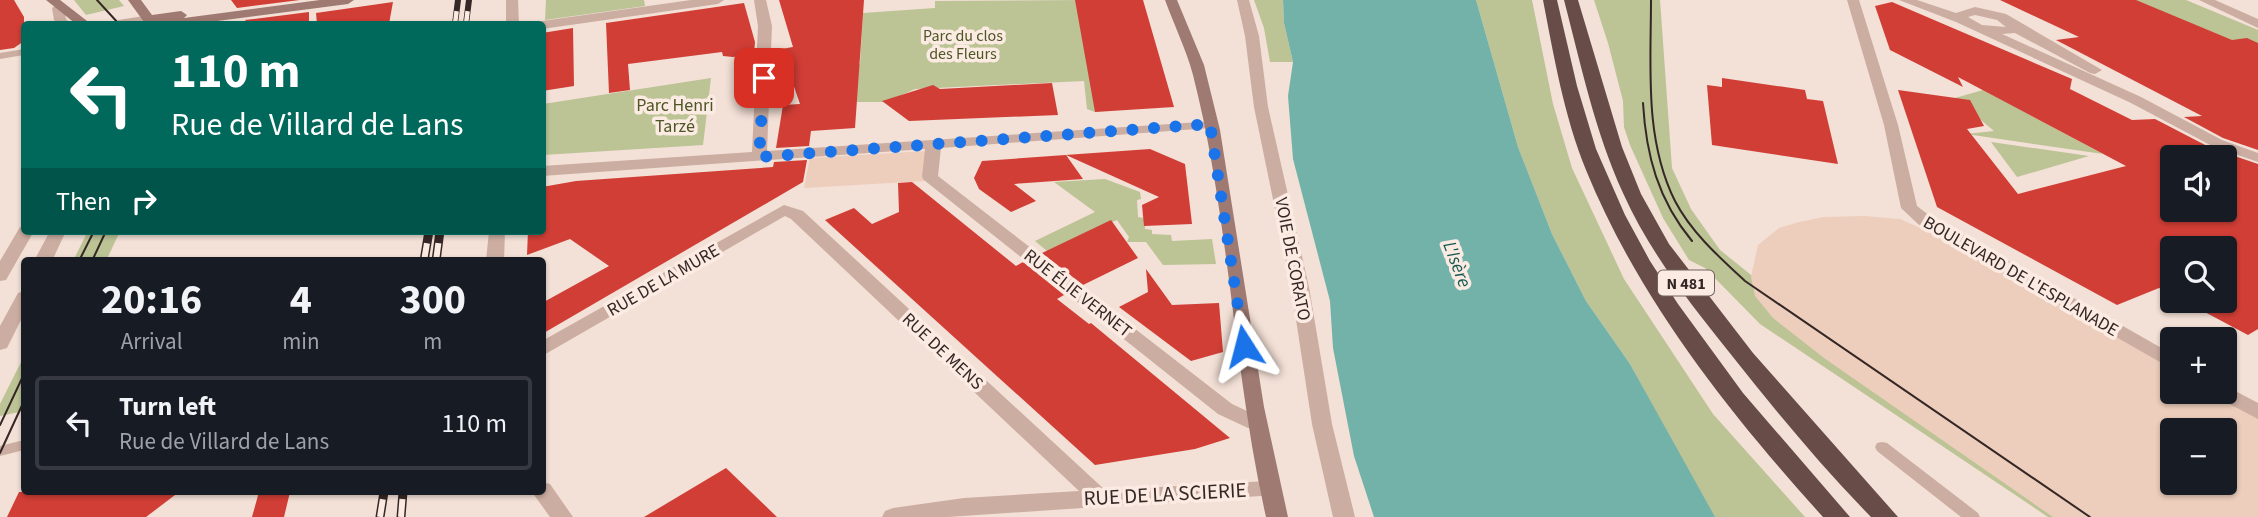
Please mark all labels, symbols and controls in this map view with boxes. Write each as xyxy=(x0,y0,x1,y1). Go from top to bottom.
park label: Parc du clos des Fleurs xyxy=(923,25,1003,65)
text: 110 m xyxy=(171,37,300,107)
pin xyxy=(734,48,794,108)
icon: left xyxy=(56,49,147,140)
icon: arrive xyxy=(745,59,783,97)
park label: Parc Henri Tarzé xyxy=(636,93,714,139)
text: Rue de Villard de Lans xyxy=(171,102,463,148)
map controls xyxy=(2160,145,2237,495)
button: sound xyxy=(2160,145,2237,222)
icon: right xyxy=(125,182,163,220)
text: Then xyxy=(56,183,111,220)
street label: VOIE DE CORATO xyxy=(1268,195,1317,323)
street label: BOULEVARD DE L'ESPLANADE xyxy=(1918,210,2123,343)
button: search xyxy=(2160,236,2237,313)
water label: L'Isère xyxy=(1435,237,1478,292)
street label: RUE DE LA MURE xyxy=(603,238,724,323)
street label: RUE ÉLIE VERNET xyxy=(1018,243,1137,344)
text: 20:16 xyxy=(101,270,202,330)
text: 4 xyxy=(290,270,312,330)
text: 300 xyxy=(399,270,466,330)
road number: N 481 xyxy=(1658,270,1714,296)
street label: RUE DE MENS xyxy=(896,307,989,396)
position arrow xyxy=(1207,309,1281,383)
text: Arrival xyxy=(121,325,183,358)
text: min xyxy=(282,325,320,358)
text: m xyxy=(423,325,442,358)
button: + xyxy=(2160,327,2237,404)
text: Turn left xyxy=(119,388,216,425)
icon: left xyxy=(60,404,98,442)
text: 110 m xyxy=(441,405,507,442)
button: − xyxy=(2160,418,2237,495)
text: Rue de Villard de Lans xyxy=(119,425,329,458)
street label: RUE DE LA SCIERIE xyxy=(1083,475,1247,513)

